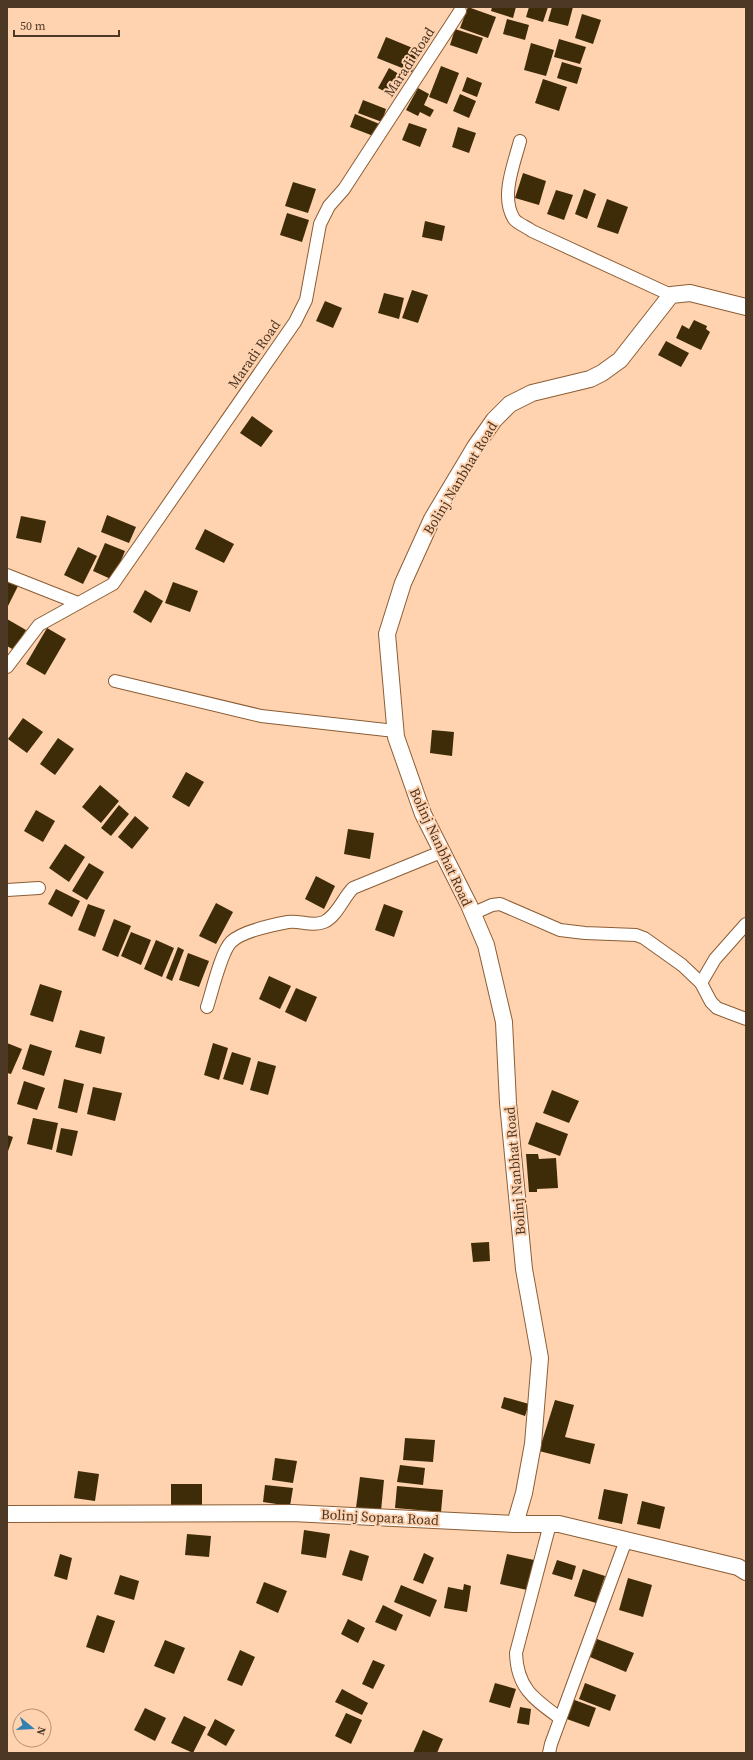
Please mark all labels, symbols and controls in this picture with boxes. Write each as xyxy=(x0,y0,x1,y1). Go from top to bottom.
scale bar xyxy=(14,12,119,38)
text: 50 m xyxy=(20,18,46,34)
street label: Maradi Road xyxy=(379,23,439,101)
street label: Maradi Road xyxy=(223,316,285,392)
street label: Bolinj Nanbhat Road xyxy=(418,418,502,538)
street label: Bolinj Nanbhat Road xyxy=(405,784,477,910)
street label: Bolinj Nanbhat Road xyxy=(499,1106,531,1236)
street label: Bolinj Sopara Road xyxy=(320,1504,440,1530)
north arrow xyxy=(12,1708,52,1748)
text: N xyxy=(33,1725,49,1737)

